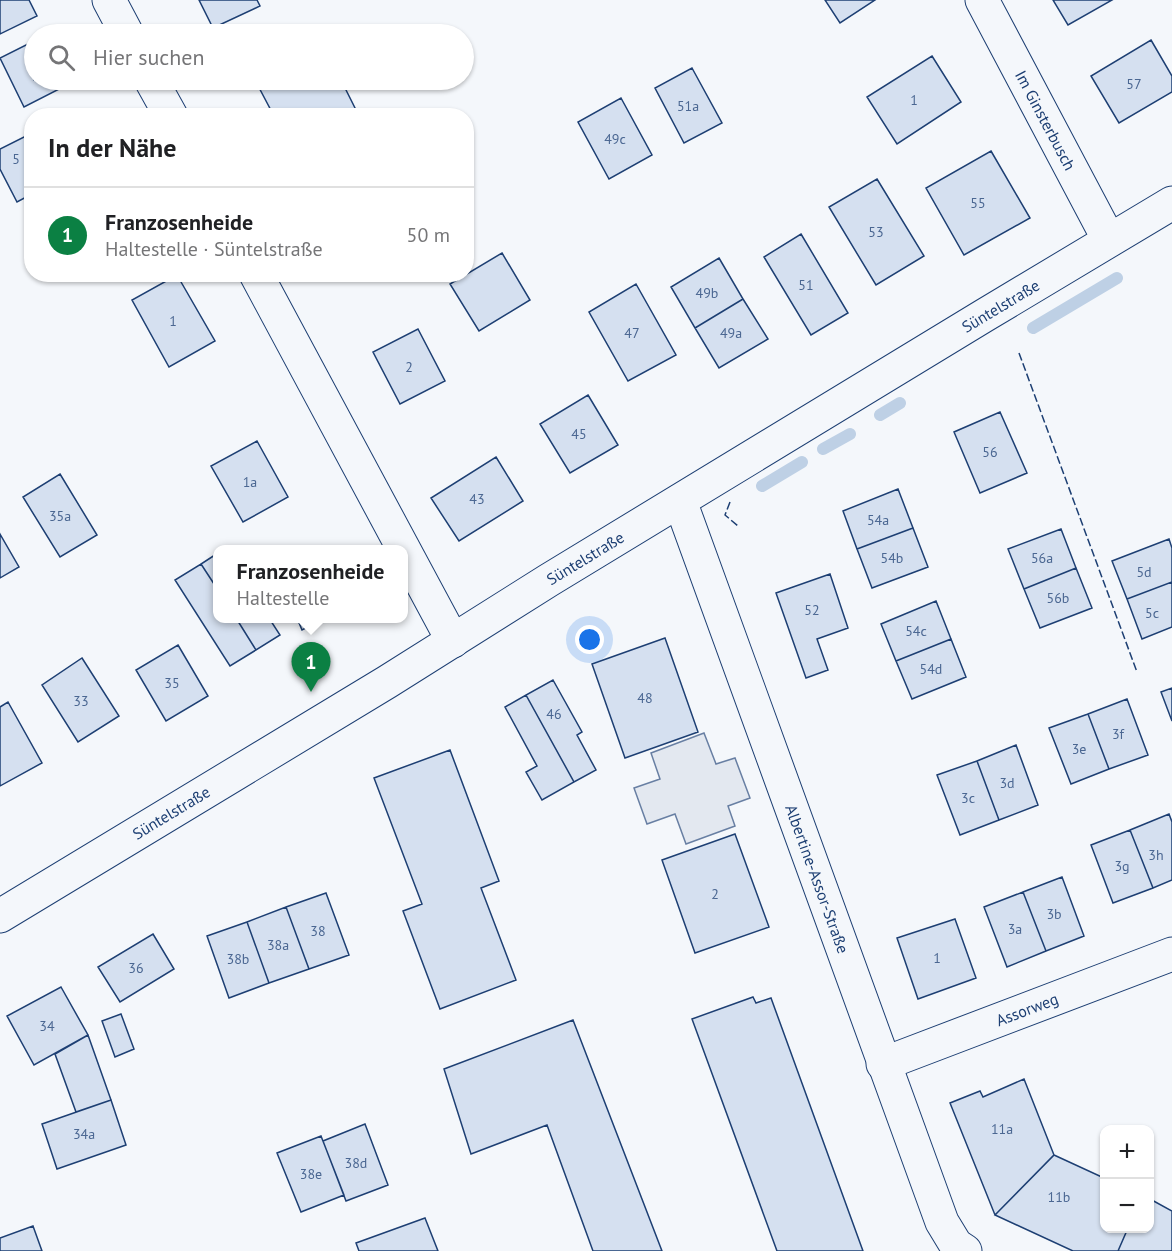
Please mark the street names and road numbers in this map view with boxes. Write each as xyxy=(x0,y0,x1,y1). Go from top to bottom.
street label: Im Ginsterbusch xyxy=(1011,67,1080,174)
street label: Süntelstraße xyxy=(958,275,1043,337)
street label: Süntelstraße xyxy=(543,527,628,589)
street label: Süntelstraße xyxy=(129,781,214,844)
street label: Albertine-Assor-Straße xyxy=(781,802,853,956)
street label: Assorweg xyxy=(993,988,1061,1030)

